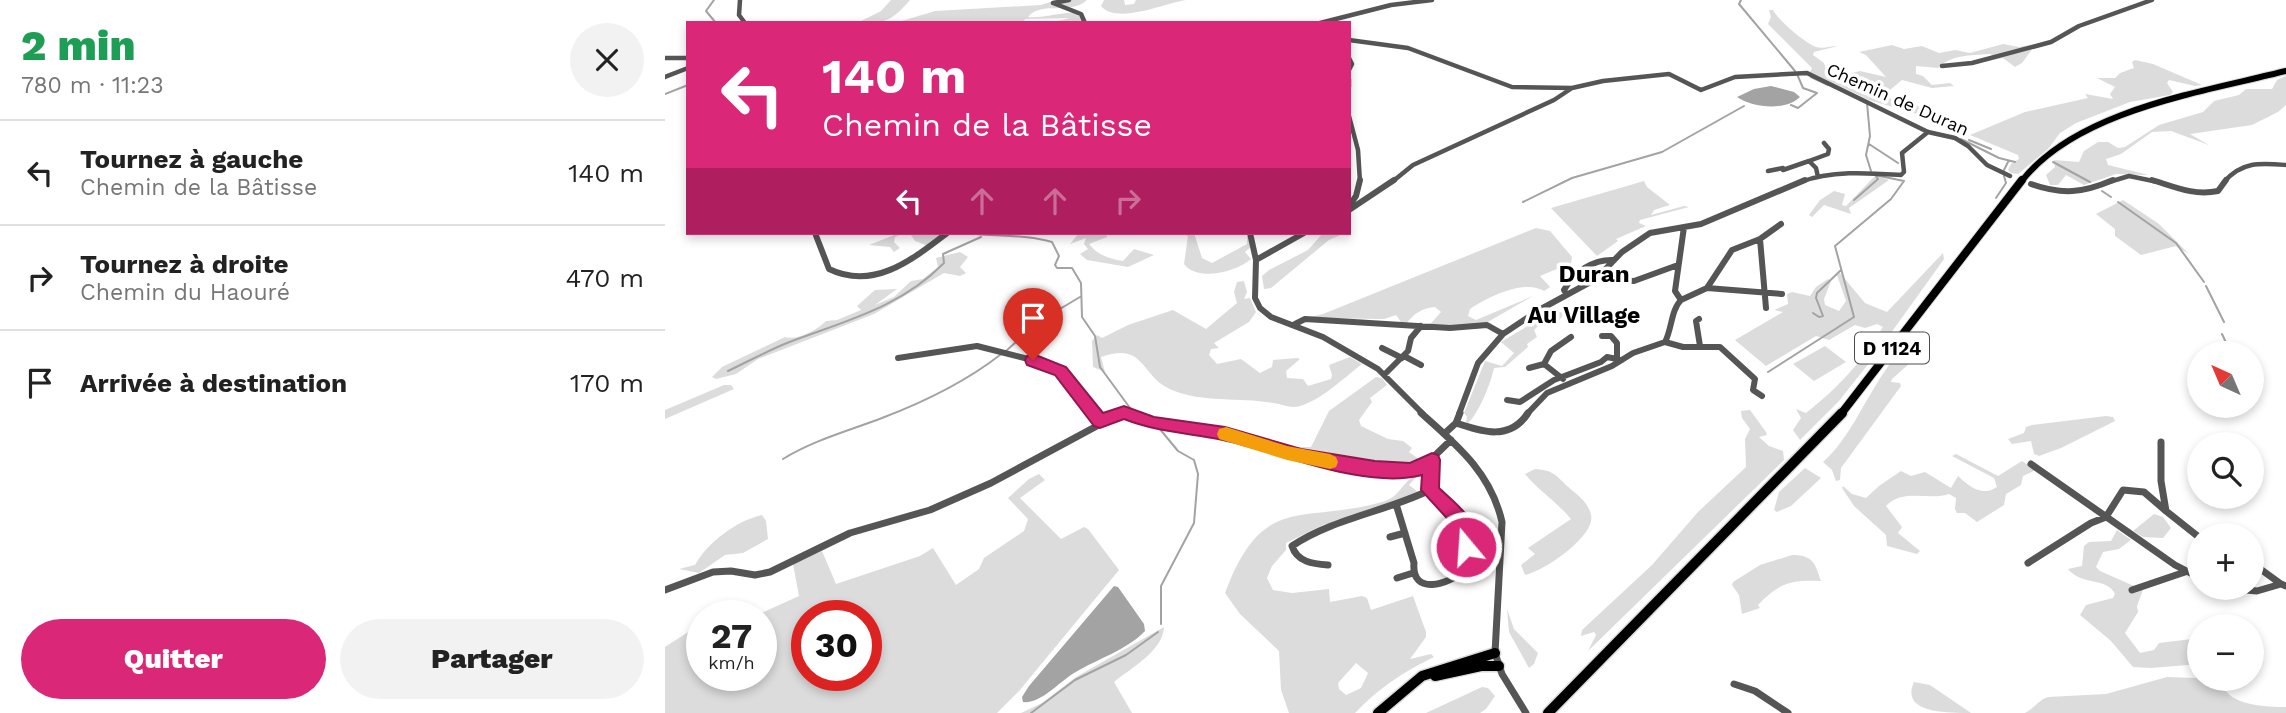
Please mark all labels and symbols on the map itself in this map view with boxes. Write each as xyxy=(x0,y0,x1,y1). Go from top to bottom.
street label: Chemin de Duran xyxy=(1824,58,1972,140)
district label: Duran xyxy=(1558,260,1630,288)
pin xyxy=(1003,288,1063,360)
district label: Au Village xyxy=(1528,302,1640,329)
road number: D 1124 xyxy=(1855,332,1929,364)
north arrow xyxy=(2187,341,2265,418)
position arrow xyxy=(1429,510,1503,584)
speed limit sign: 30 xyxy=(791,600,882,691)

